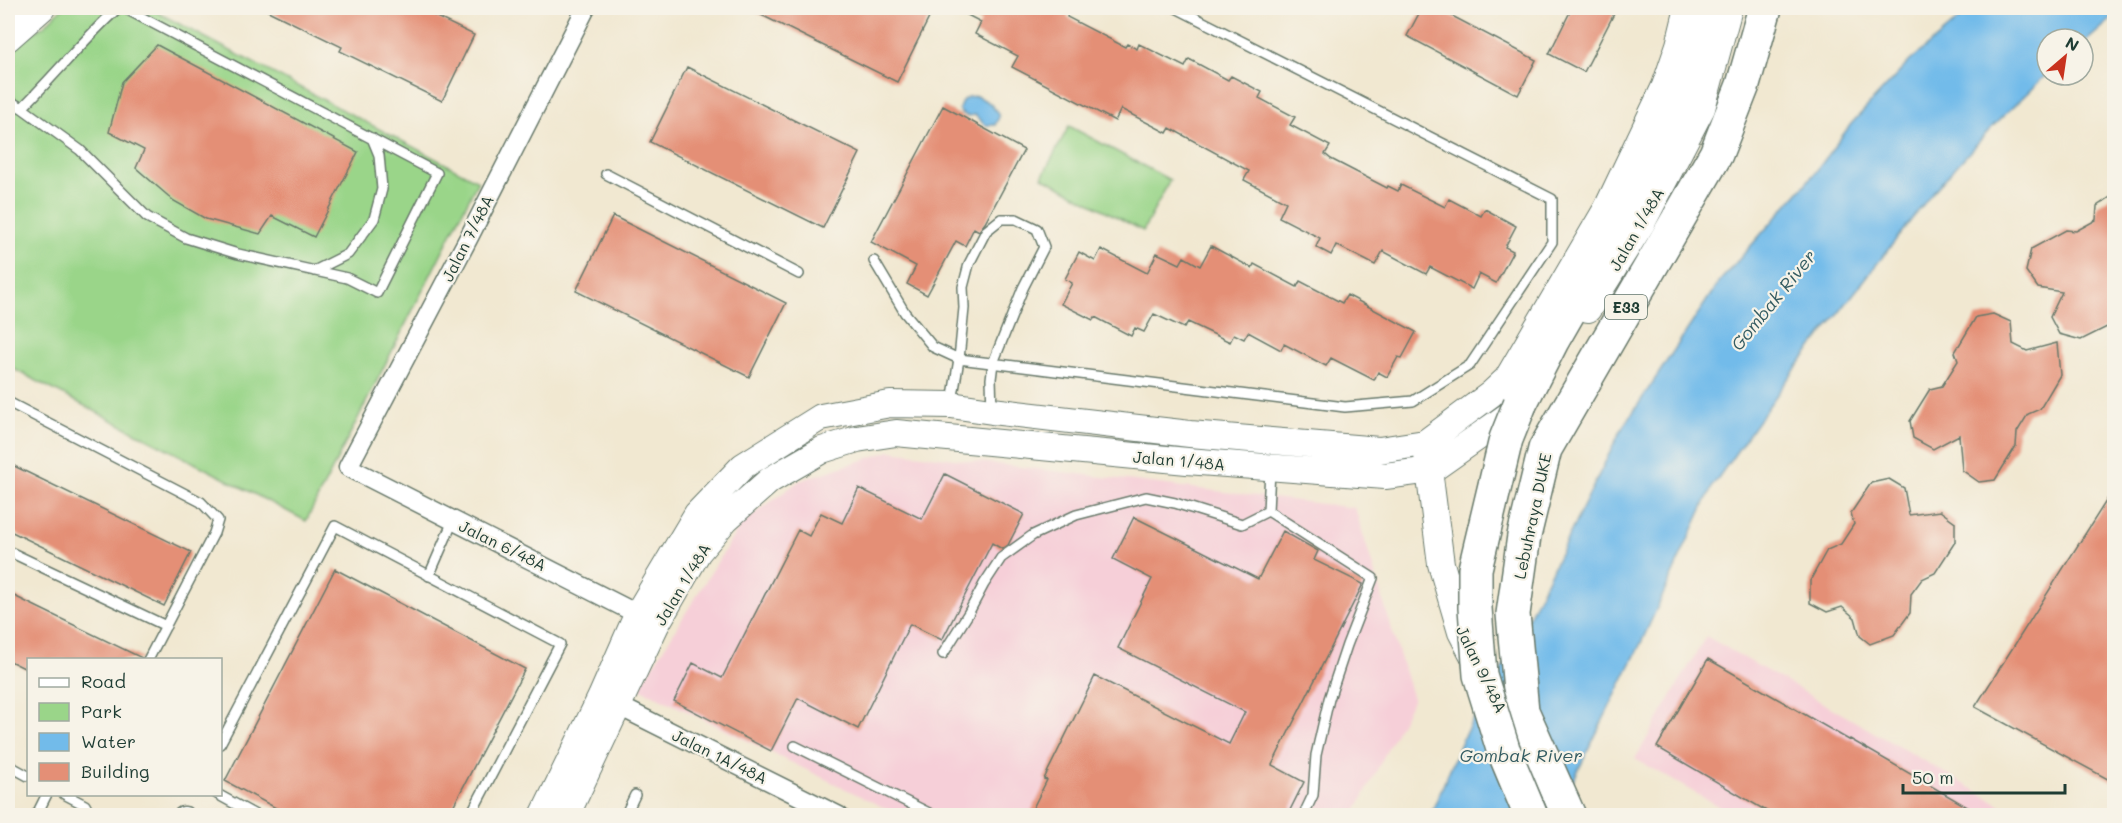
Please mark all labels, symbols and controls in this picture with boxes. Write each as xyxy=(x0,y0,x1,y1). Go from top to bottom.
north arrow xyxy=(2035,27,2095,87)
text: N xyxy=(2062,31,2083,56)
street label: Jalan 1/48A xyxy=(1604,184,1668,274)
street label: Jalan 7/48A xyxy=(436,191,498,285)
water label: Gombak River xyxy=(1725,245,1821,355)
road number: E33 xyxy=(1605,295,1647,319)
street label: Jalan 1/48A xyxy=(1132,446,1226,474)
street label: Lebuhraya DUKE xyxy=(1508,451,1556,581)
street label: Jalan 6/48A xyxy=(456,515,550,575)
street label: Jalan 1/48A xyxy=(649,539,715,629)
street label: Jalan 9/48A xyxy=(1452,622,1512,716)
legend xyxy=(27,658,222,796)
text: Road xyxy=(81,669,126,693)
text: Park xyxy=(81,699,122,723)
street label: Jalan 1A/48A xyxy=(669,724,771,788)
text: Water xyxy=(81,729,136,753)
water label: Gombak River xyxy=(1459,743,1583,767)
scale bar xyxy=(1903,757,2065,795)
text: Building xyxy=(81,759,149,783)
text: 50 m xyxy=(1912,765,1954,789)

